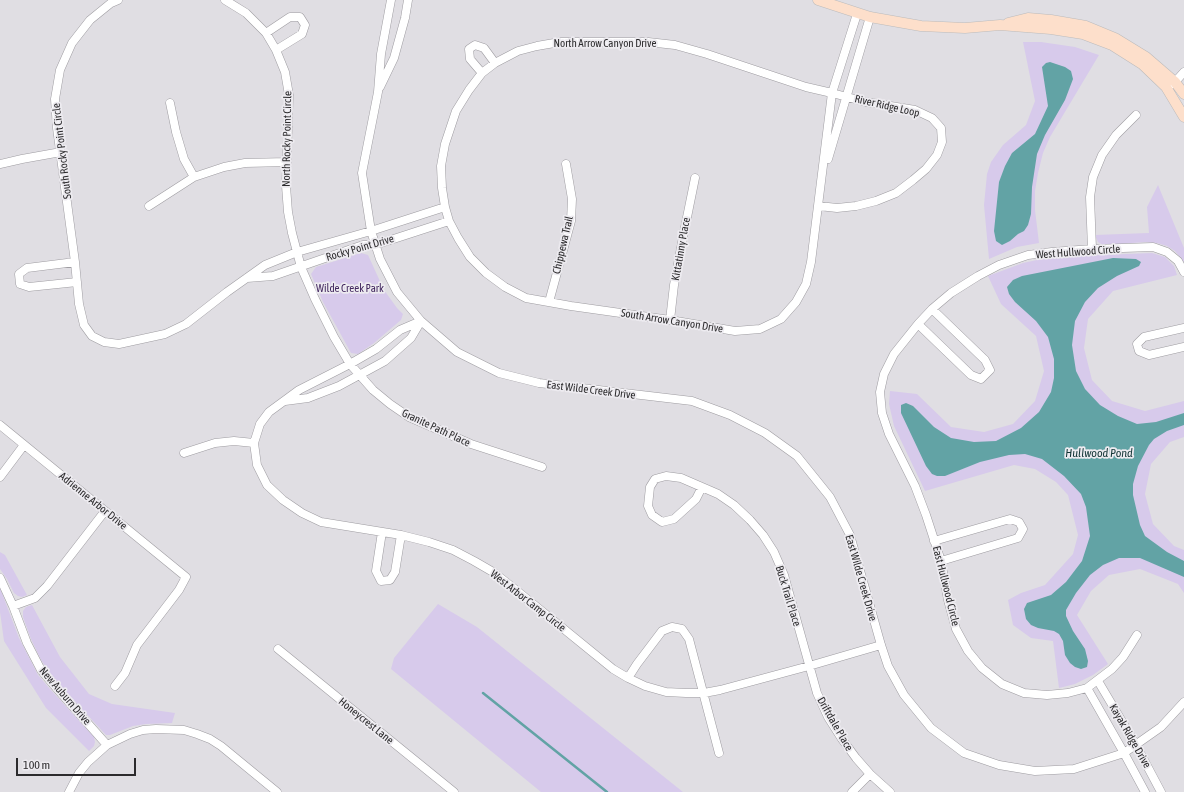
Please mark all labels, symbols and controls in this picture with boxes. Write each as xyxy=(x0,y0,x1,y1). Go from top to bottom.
street label: North Arrow Canyon Drive xyxy=(553,37,657,51)
street label: North Rocky Point Circle xyxy=(280,91,294,187)
street label: River Ridge Loop xyxy=(853,92,921,120)
street label: South Rocky Point Circle xyxy=(50,102,74,200)
street label: Chippewa Trail xyxy=(550,215,576,275)
street label: Kittatinny Place xyxy=(669,216,693,282)
street label: Rocky Point Drive xyxy=(325,232,395,264)
street label: West Hullwood Circle xyxy=(1035,242,1121,262)
park label: Wilde Creek Park xyxy=(316,282,384,296)
street label: South Arrow Canyon Drive xyxy=(620,306,724,336)
street label: East Wilde Creek Drive xyxy=(546,378,636,402)
street label: Granite Path Place xyxy=(400,406,472,450)
water label: Hullwood Pond xyxy=(1065,446,1133,460)
street label: Adrienne Arbor Drive xyxy=(56,470,130,532)
street label: East Wilde Creek Drive xyxy=(842,533,880,623)
street label: East Hullwood Circle xyxy=(930,545,962,627)
street label: Buck Trail Place xyxy=(773,564,803,628)
street label: West Arbor Camp Circle xyxy=(488,567,568,635)
street label: New Auburn Drive xyxy=(36,664,94,728)
street label: Honeycrest Lane xyxy=(336,695,396,747)
street label: Driftdale Place xyxy=(814,695,856,753)
street label: Kayak Ridge Drive xyxy=(1106,702,1154,770)
scale bar xyxy=(18,750,138,776)
text: 100 m xyxy=(23,758,50,772)

